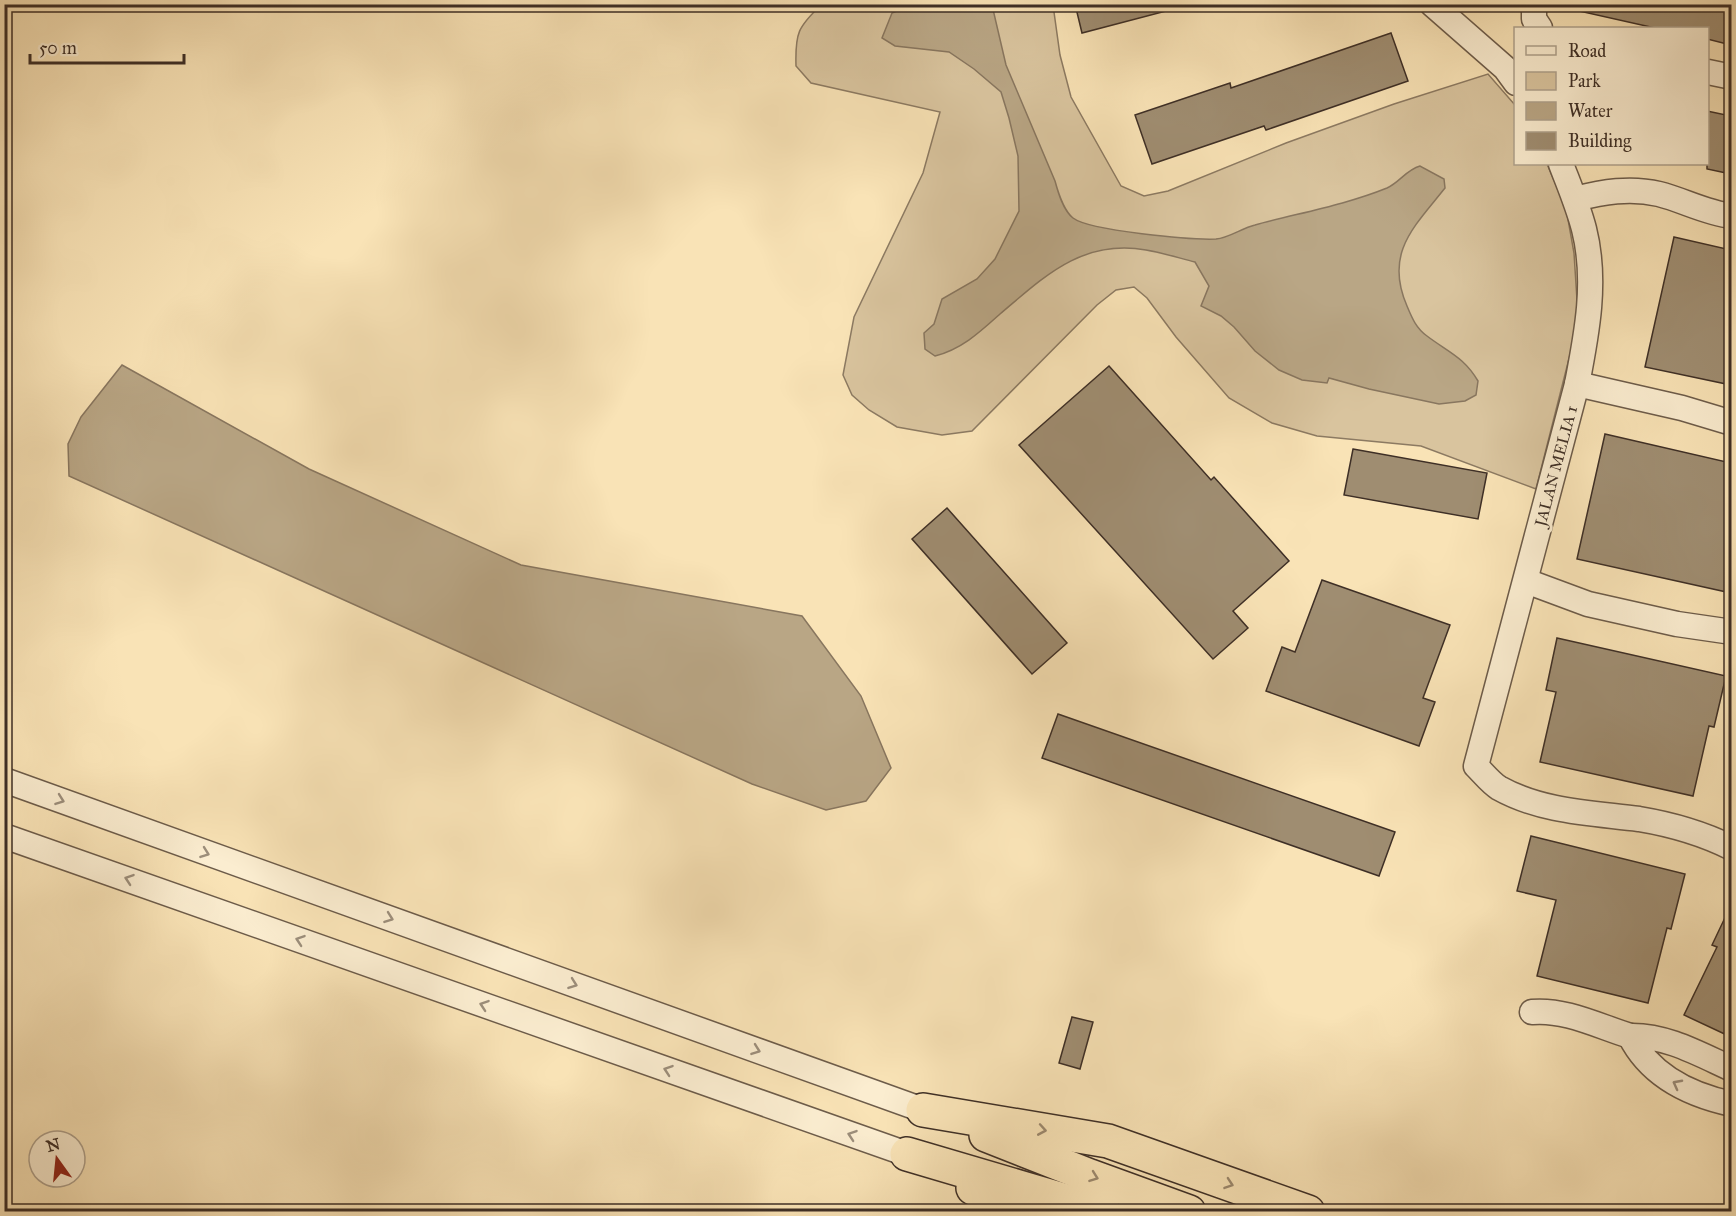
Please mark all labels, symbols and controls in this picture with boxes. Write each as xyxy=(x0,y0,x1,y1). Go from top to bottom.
scale bar xyxy=(30,27,184,65)
legend xyxy=(1514,27,1709,165)
text: 50 m xyxy=(39,37,77,59)
text: Road xyxy=(1568,40,1606,62)
text: Park xyxy=(1568,70,1601,92)
text: Water xyxy=(1568,100,1613,122)
text: Building xyxy=(1568,130,1632,153)
street label: JALAN MELIA 1 xyxy=(1530,403,1582,531)
one-way arrow xyxy=(54,793,64,806)
one-way arrow xyxy=(199,845,210,858)
one-way arrow xyxy=(124,874,134,887)
one-way arrow xyxy=(383,911,394,924)
one-way arrow xyxy=(295,934,306,947)
one-way arrow xyxy=(567,977,577,990)
one-way arrow xyxy=(479,999,490,1012)
one-way arrow xyxy=(750,1042,761,1055)
one-way arrow xyxy=(663,1064,674,1077)
one-way arrow xyxy=(1673,1080,1683,1091)
one-way arrow xyxy=(1037,1123,1047,1136)
north arrow xyxy=(27,1129,87,1189)
one-way arrow xyxy=(847,1129,858,1142)
text: N xyxy=(44,1134,63,1156)
one-way arrow xyxy=(1088,1170,1099,1183)
one-way arrow xyxy=(1223,1176,1234,1189)

